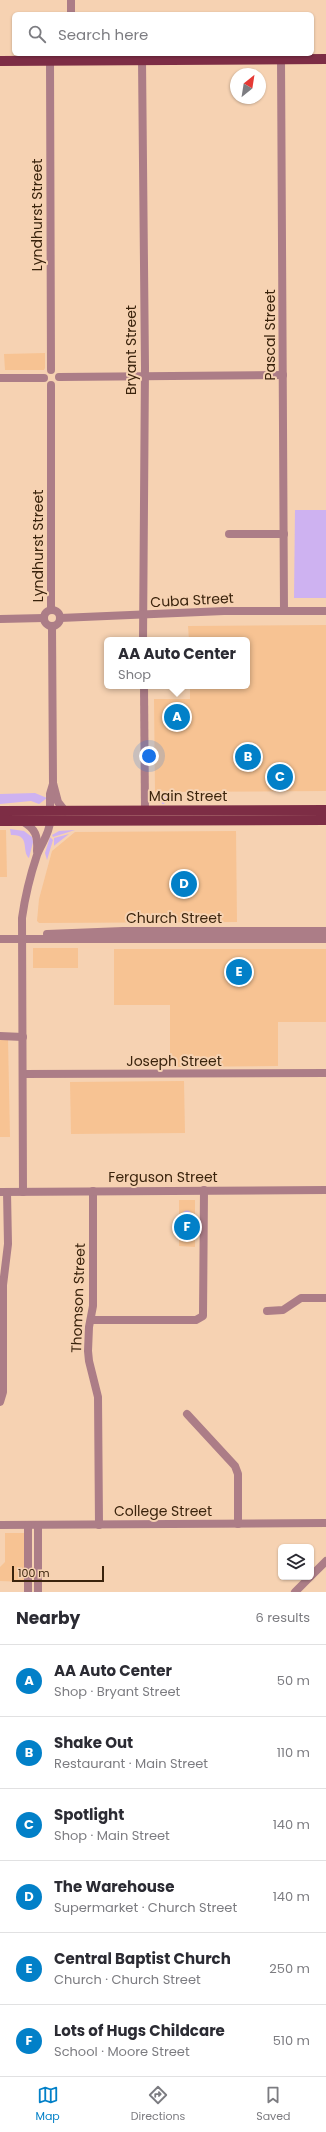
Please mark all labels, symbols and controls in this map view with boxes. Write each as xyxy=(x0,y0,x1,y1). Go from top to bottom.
search box xyxy=(12,12,314,56)
icon: search xyxy=(26,23,48,45)
text: Search here xyxy=(58,24,148,45)
north arrow xyxy=(230,68,266,104)
street label: Lyndhurst Street xyxy=(27,159,47,271)
street label: Pascal Street xyxy=(260,289,280,381)
street label: Bryant Street xyxy=(121,305,141,395)
street label: Lyndhurst Street xyxy=(28,490,48,602)
street label: Cuba Street xyxy=(150,588,234,612)
popup xyxy=(104,637,250,689)
text: AA Auto Center xyxy=(118,643,236,664)
text: Shop xyxy=(118,665,151,684)
pin: A xyxy=(164,702,190,732)
pin: B xyxy=(235,742,261,772)
your location xyxy=(139,746,159,766)
pin: C xyxy=(267,762,293,792)
street label: Main Street xyxy=(149,786,227,806)
pin: D xyxy=(171,869,197,899)
street label: Church Street xyxy=(126,908,222,928)
pin: E xyxy=(226,957,252,987)
street label: Joseph Street xyxy=(126,1051,222,1071)
street label: Ferguson Street xyxy=(108,1167,218,1187)
pin: F xyxy=(174,1212,200,1242)
street label: Thomson Street xyxy=(66,1243,90,1353)
street label: College Street xyxy=(114,1501,212,1521)
map controls xyxy=(278,1544,314,1580)
button: layers xyxy=(278,1544,314,1580)
scale bar xyxy=(12,1564,104,1583)
text: 100 m xyxy=(18,1565,50,1581)
text: Nearby xyxy=(16,1606,80,1630)
text: 6 results xyxy=(256,1608,310,1627)
text: AA Auto Center xyxy=(54,1660,172,1681)
text: A xyxy=(24,1671,34,1690)
text: 50 m xyxy=(277,1671,310,1690)
text: Shop · Bryant Street xyxy=(54,1682,180,1701)
text: Shake Out xyxy=(54,1732,133,1753)
text: B xyxy=(25,1743,33,1762)
text: 110 m xyxy=(277,1743,310,1762)
text: Restaurant · Main Street xyxy=(54,1754,208,1773)
text: Spotlight xyxy=(54,1804,124,1825)
text: C xyxy=(24,1815,34,1834)
text: 140 m xyxy=(273,1815,310,1834)
text: Shop · Main Street xyxy=(54,1826,170,1845)
text: The Warehouse xyxy=(54,1876,174,1897)
text: D xyxy=(24,1887,34,1906)
text: 140 m xyxy=(273,1887,310,1906)
text: Supermarket · Church Street xyxy=(54,1898,237,1917)
text: Central Baptist Church xyxy=(54,1948,231,1969)
text: E xyxy=(25,1959,33,1978)
text: 250 m xyxy=(269,1959,310,1978)
text: Church · Church Street xyxy=(54,1970,201,1989)
text: Lots of Hugs Childcare xyxy=(54,2020,225,2041)
text: F xyxy=(25,2031,33,2050)
text: 510 m xyxy=(273,2031,310,2050)
text: School · Moore Street xyxy=(54,2042,190,2061)
tab: Map xyxy=(35,2084,60,2125)
tab: Directions xyxy=(131,2084,185,2125)
tab: Saved xyxy=(256,2084,291,2125)

